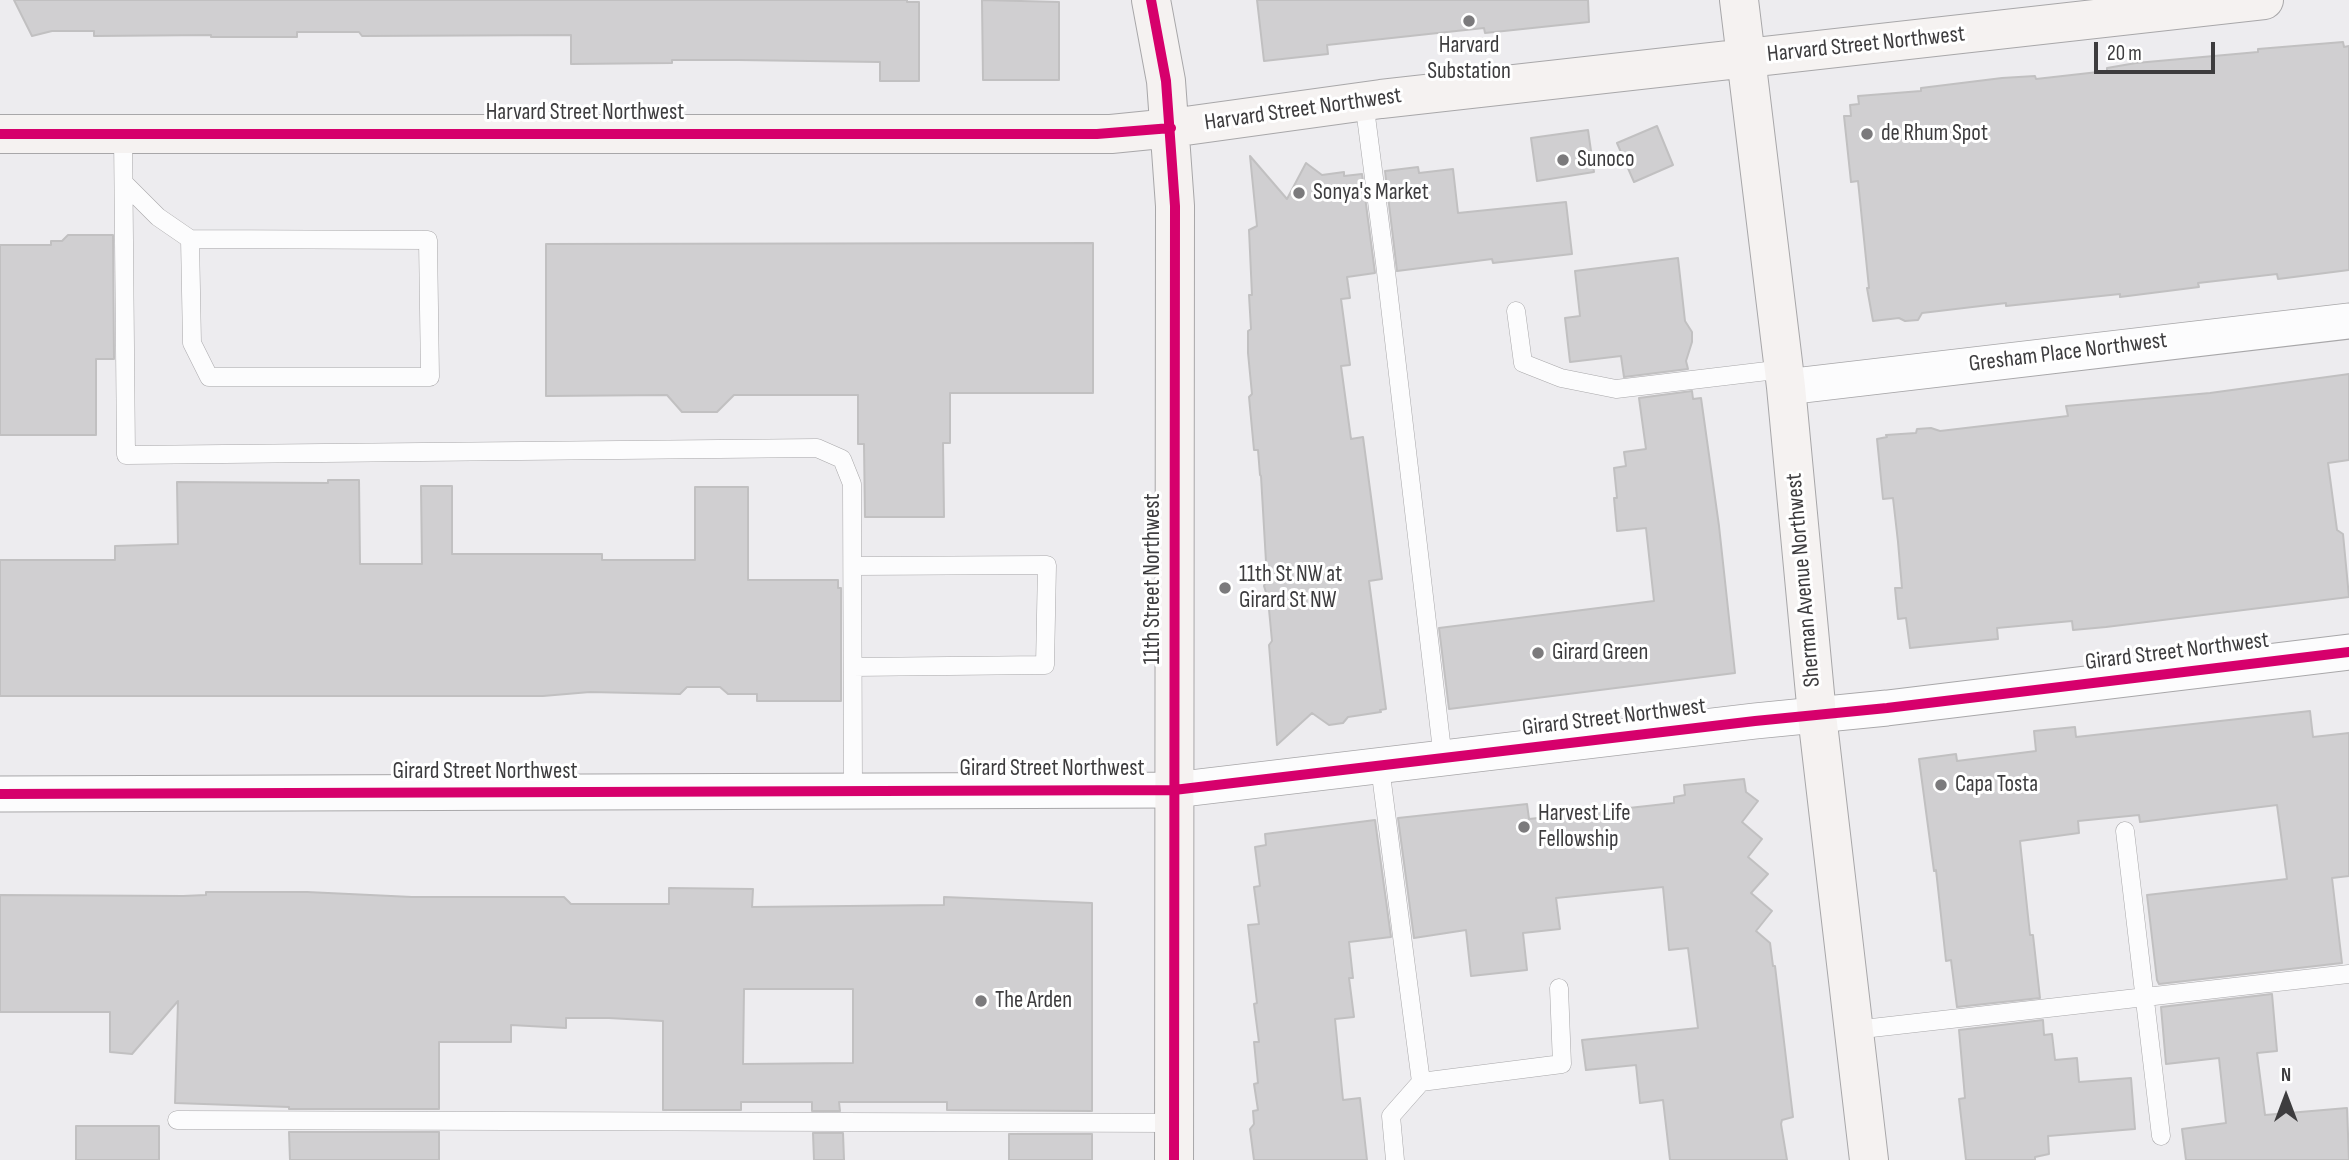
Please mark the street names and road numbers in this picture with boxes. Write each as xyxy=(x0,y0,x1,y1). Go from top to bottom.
street label: Harvard Street Northwest xyxy=(1766,21,1966,69)
street label: Harvard Street Northwest xyxy=(1203,83,1403,137)
street label: Harvard Street Northwest xyxy=(486,99,684,127)
street label: Gresham Place Northwest xyxy=(1967,327,2169,379)
street label: Sherman Avenue Northwest xyxy=(1781,472,1827,688)
street label: 11th Street Northwest xyxy=(1139,494,1167,664)
street label: Girard Street Northwest xyxy=(2084,627,2270,677)
street label: Girard Street Northwest xyxy=(1521,693,1707,743)
street label: Girard Street Northwest xyxy=(960,755,1144,783)
street label: Girard Street Northwest xyxy=(393,758,577,786)

